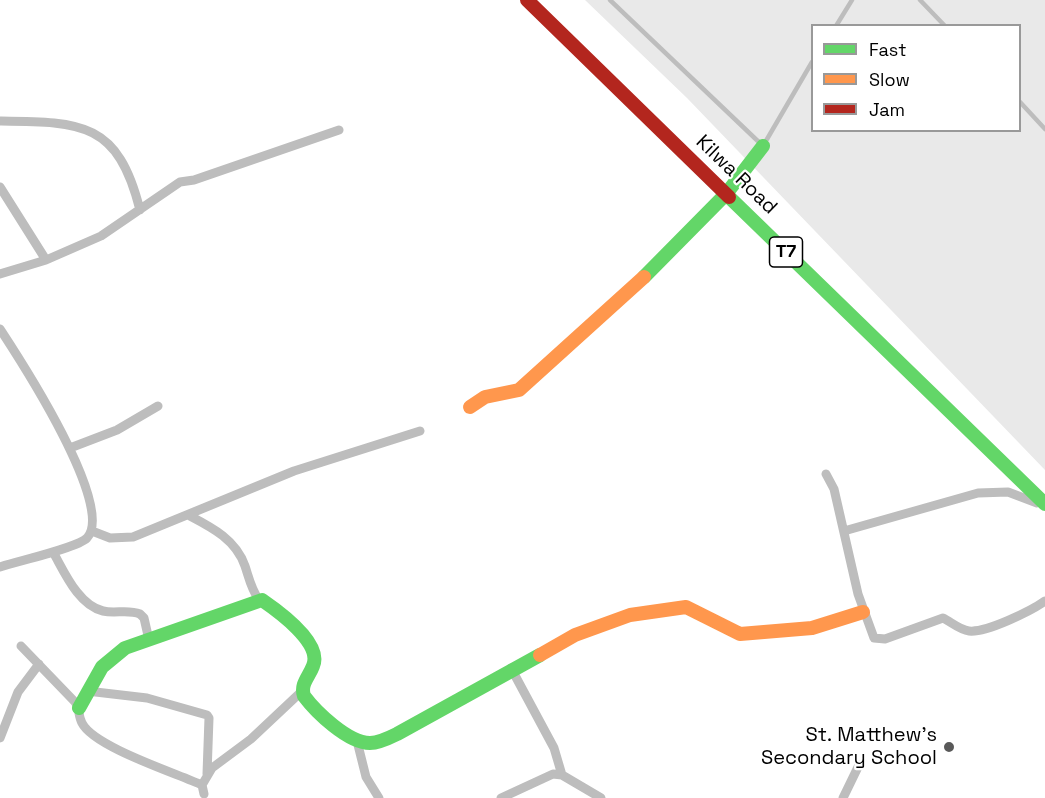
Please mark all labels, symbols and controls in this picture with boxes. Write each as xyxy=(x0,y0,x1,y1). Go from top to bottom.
legend xyxy=(811,24,1021,132)
text: Fast xyxy=(869,38,906,61)
text: Slow xyxy=(869,68,910,91)
text: Jam xyxy=(869,98,905,121)
street label: Kilwa Road xyxy=(690,130,782,220)
road number: T7 xyxy=(770,237,802,267)
place label: St. Matthew's Secondary School xyxy=(761,724,937,771)
marker: St. Matthew's Secondary School xyxy=(942,740,956,754)

